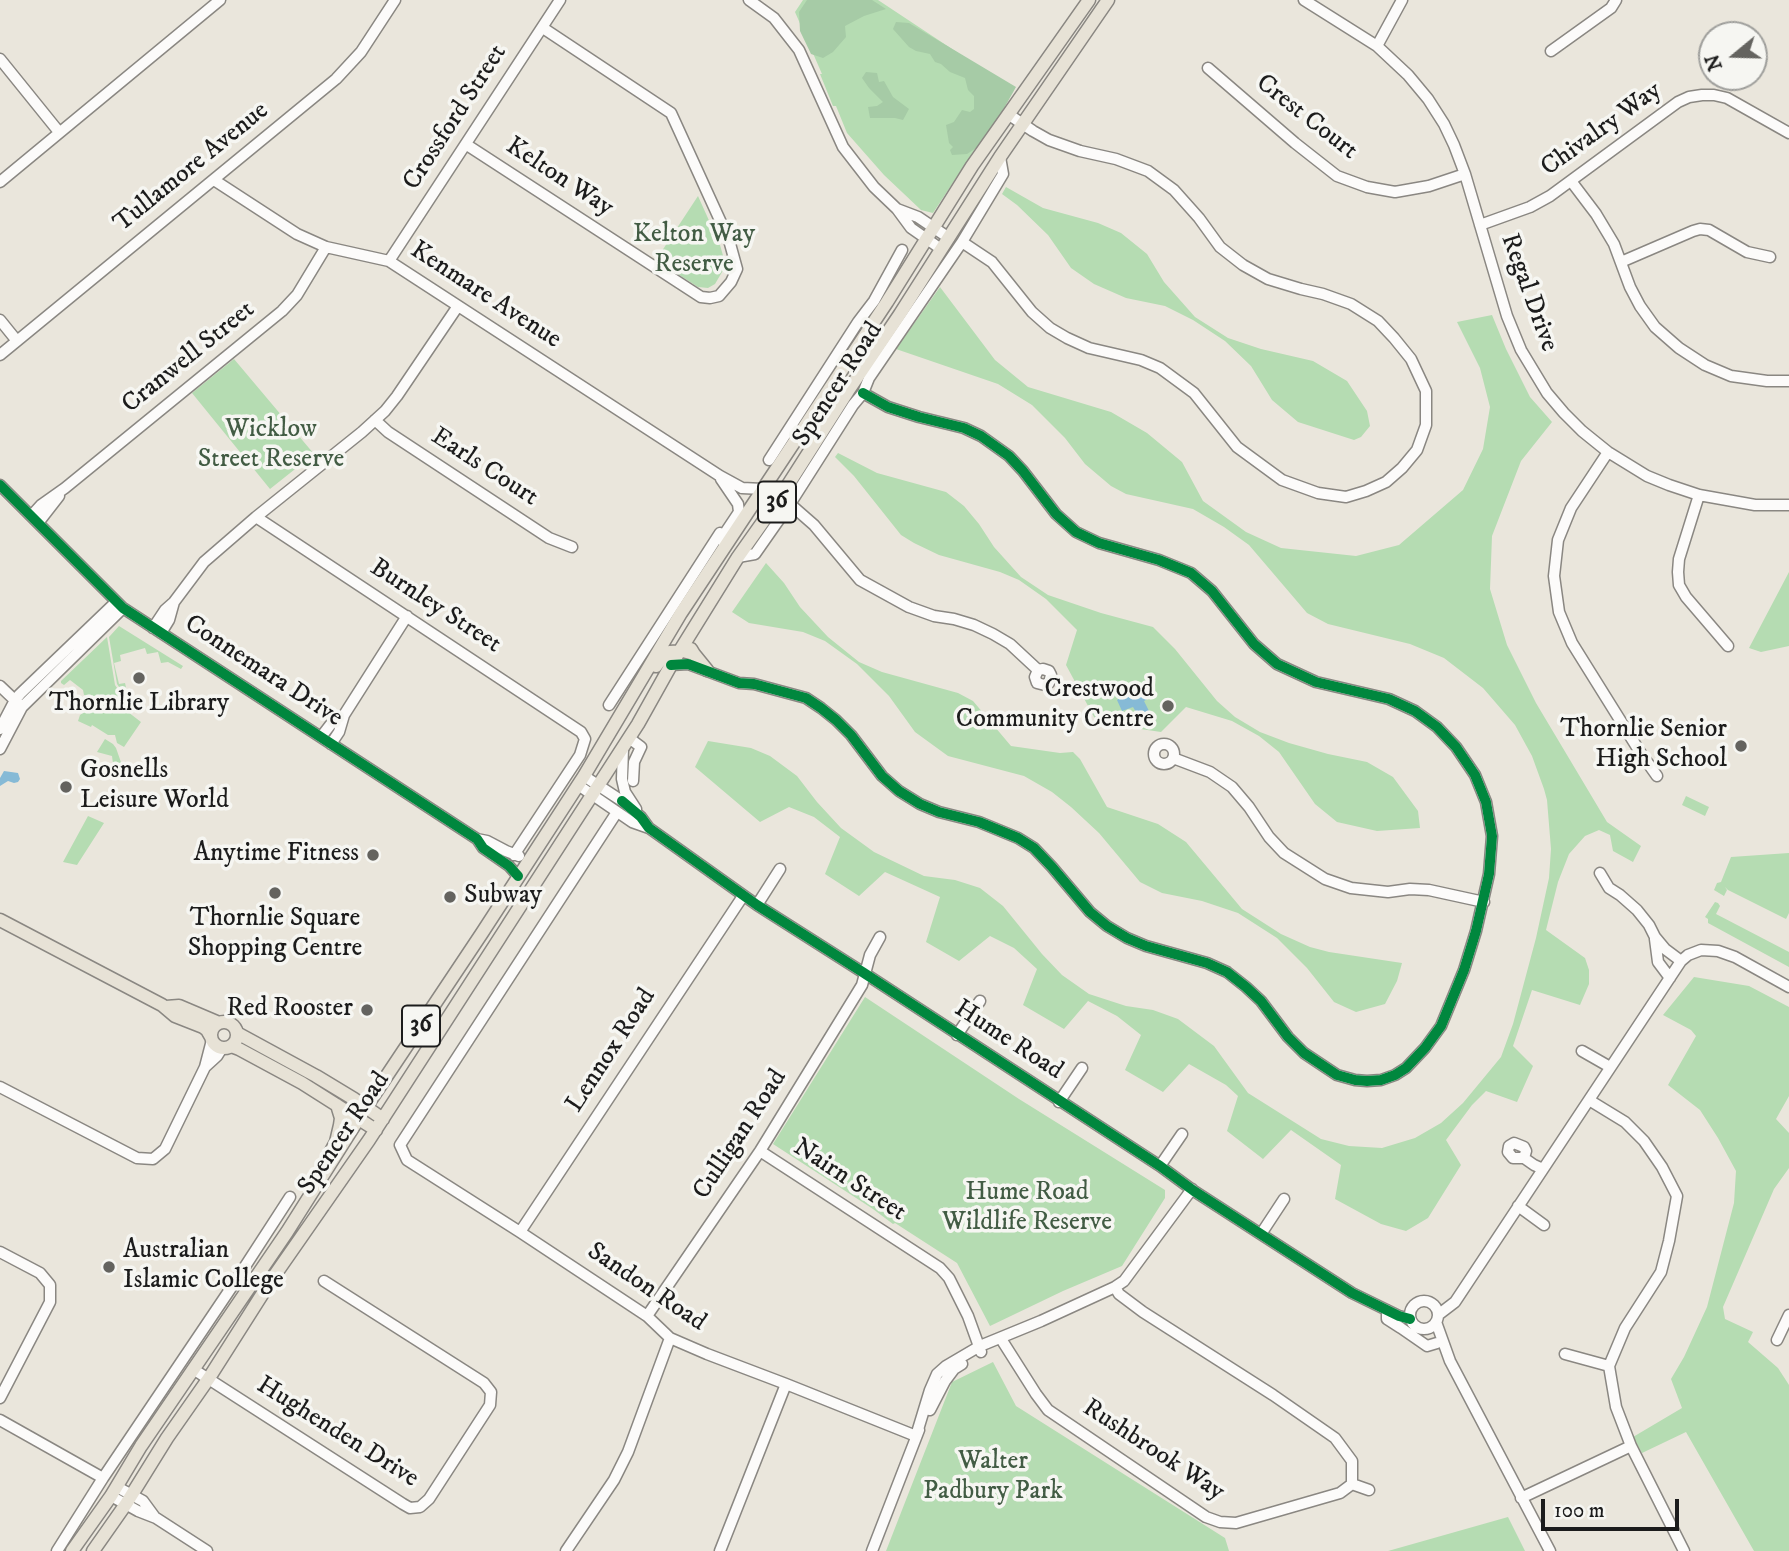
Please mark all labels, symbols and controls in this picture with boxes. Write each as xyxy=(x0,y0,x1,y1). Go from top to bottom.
north arrow xyxy=(1698,21,1768,91)
street label: Crossford Street xyxy=(397,39,515,197)
text: N xyxy=(1701,51,1728,73)
street label: Crest Court xyxy=(1249,69,1363,167)
street label: Chivalry Way xyxy=(1536,76,1668,184)
street label: Tullamore Avenue xyxy=(108,96,276,240)
street label: Kelton Way xyxy=(499,132,619,224)
park label: Kelton Way Reserve xyxy=(633,220,755,282)
street label: Regal Drive xyxy=(1492,230,1564,356)
street label: Kenmare Avenue xyxy=(404,236,566,356)
street label: Cranwell Street xyxy=(116,295,262,421)
street label: Spencer Road xyxy=(787,317,891,453)
park label: Wicklow Street Reserve xyxy=(198,415,344,476)
street label: Earls Court xyxy=(425,422,543,514)
road number: 36 xyxy=(758,481,796,522)
street label: Burnley Street xyxy=(364,553,506,661)
street label: Connemara Drive xyxy=(178,609,348,735)
marker: Thornlie Library xyxy=(131,670,147,686)
place label: Crestwood Community Centre xyxy=(956,675,1154,736)
place label: Thornlie Library xyxy=(49,689,229,721)
marker: Crestwood Community Centre xyxy=(1160,698,1176,714)
place label: Thornlie Senior High School xyxy=(1560,715,1727,776)
marker: Thornlie Senior High School xyxy=(1733,738,1749,754)
place label: Gosnells Leisure World xyxy=(80,756,229,818)
marker: Gosnells Leisure World xyxy=(58,779,74,795)
place label: Anytime Fitness xyxy=(193,839,359,871)
marker: Anytime Fitness xyxy=(365,847,381,863)
place label: Subway xyxy=(464,881,542,913)
marker: Thornlie Square Shopping Centre xyxy=(267,885,283,901)
marker: Subway xyxy=(442,889,458,905)
place label: Thornlie Square Shopping Centre xyxy=(188,904,362,965)
street label: Lennox Road xyxy=(560,983,664,1119)
place label: Red Rooster xyxy=(227,994,353,1026)
street label: Hume Road xyxy=(948,994,1068,1088)
marker: Red Rooster xyxy=(359,1002,375,1018)
road number: 36 xyxy=(402,1006,440,1046)
street label: Culligan Road xyxy=(687,1064,795,1206)
street label: Spencer Road xyxy=(292,1066,398,1202)
street label: Nairn Street xyxy=(786,1133,912,1229)
park label: Hume Road Wildlife Reserve xyxy=(942,1178,1112,1240)
place label: Australian Islamic College xyxy=(123,1236,284,1298)
street label: Sandon Road xyxy=(581,1237,711,1339)
marker: Australian Islamic College xyxy=(101,1259,117,1275)
street label: Hughenden Drive xyxy=(250,1371,424,1495)
street label: Rushbrook Way xyxy=(1076,1394,1230,1508)
park label: Walter Padbury Park xyxy=(923,1447,1063,1508)
scale bar xyxy=(1544,1484,1682,1528)
text: 100 m xyxy=(1554,1498,1605,1524)

